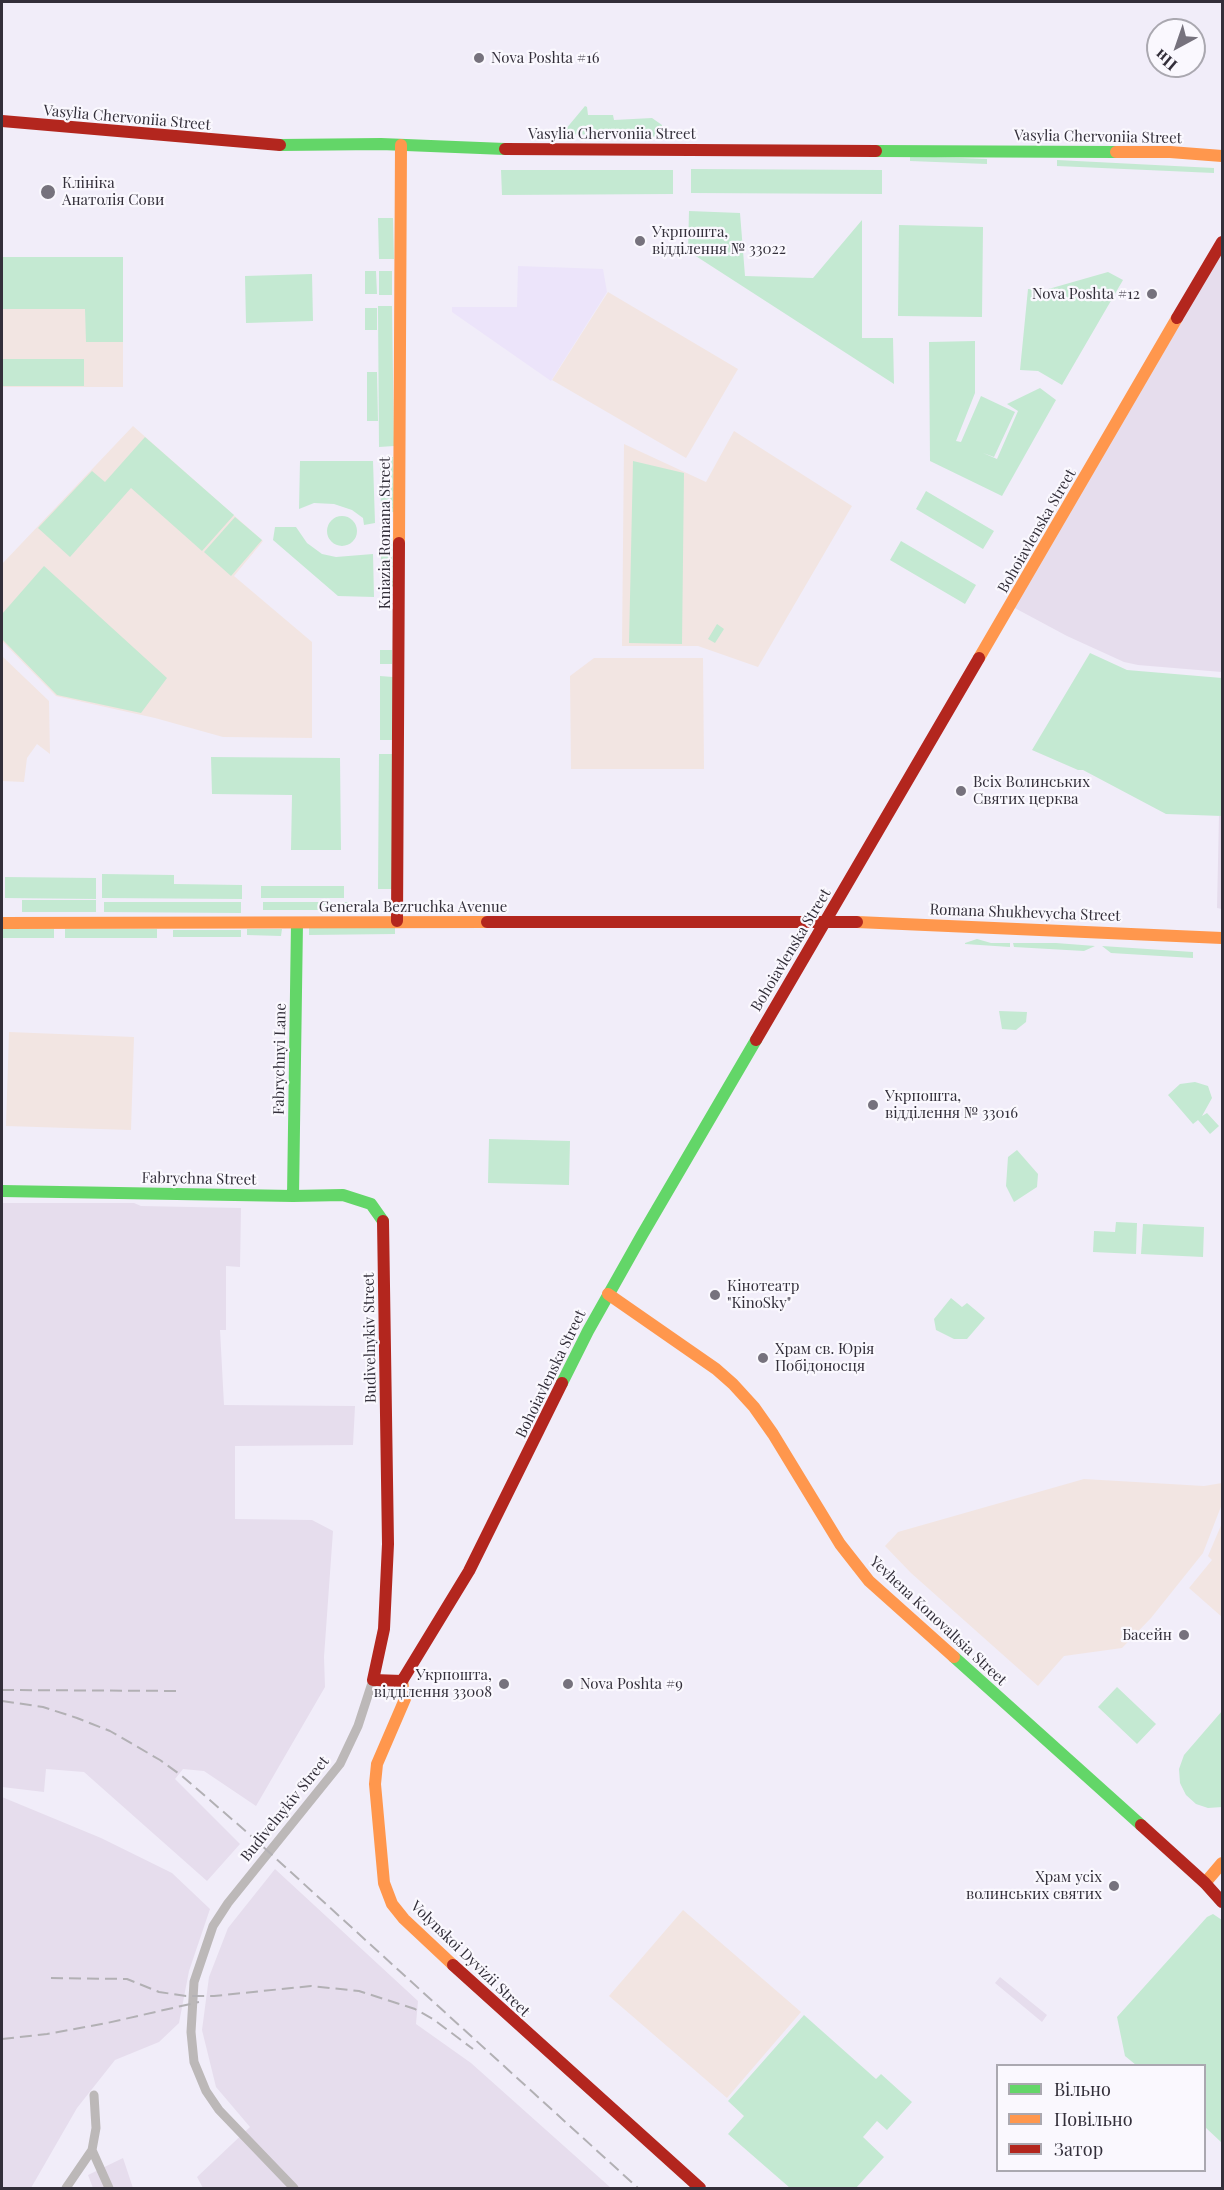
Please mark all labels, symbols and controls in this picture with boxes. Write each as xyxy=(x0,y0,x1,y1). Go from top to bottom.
north arrow xyxy=(1146,18,1206,78)
text: Пн xyxy=(1150,45,1181,76)
place label: Nova Poshta #16 xyxy=(491,49,600,67)
marker: Nova Poshta #16 xyxy=(472,51,486,65)
street label: Vasylia Chervoniia Street xyxy=(43,102,211,134)
street label: Vasylia Chervoniia Street xyxy=(528,125,696,143)
street label: Vasylia Chervoniia Street xyxy=(1014,127,1182,147)
place label: Клініка Анатолія Сови xyxy=(62,174,164,209)
marker: Клініка Анатолія Сови xyxy=(39,183,57,201)
place label: Укрпошта, відділення № 33022 xyxy=(652,223,786,258)
marker: Укрпошта, відділення № 33022 xyxy=(633,234,647,248)
place label: Nova Poshta #12 xyxy=(1032,285,1140,303)
marker: Nova Poshta #12 xyxy=(1145,287,1159,301)
street label: Kniazia Romana Street xyxy=(376,457,394,609)
street label: Bohoiavlenska Street xyxy=(994,466,1080,596)
place label: Всіх Волинських Святих церква xyxy=(973,773,1090,808)
marker: Всіх Волинських Святих церква xyxy=(954,784,968,798)
street label: Bohoiavlenska Street xyxy=(747,885,835,1015)
street label: Generala Bezruchka Avenue xyxy=(319,898,507,916)
street label: Romana Shukhevycha Street xyxy=(929,901,1121,925)
street label: Fabrychnyi Lane xyxy=(270,1003,290,1115)
place label: Укрпошта, відділення № 33016 xyxy=(885,1087,1018,1122)
marker: Укрпошта, відділення № 33016 xyxy=(866,1098,880,1112)
street label: Fabrychna Street xyxy=(141,1169,257,1189)
street label: Budivelnykiv Street xyxy=(360,1273,380,1403)
place label: Кінотеатр "KinoSky" xyxy=(727,1277,799,1312)
marker: Кінотеатр "KinoSky" xyxy=(708,1288,722,1302)
street label: Bohoiavlenska Street xyxy=(512,1307,590,1441)
place label: Храм св. Юрія Побідоносця xyxy=(775,1340,874,1375)
marker: Храм св. Юрія Побідоносця xyxy=(756,1351,770,1365)
street label: Yevhena Konovaltsia Street xyxy=(866,1553,1010,1689)
place label: Басейн xyxy=(1122,1626,1172,1644)
marker: Басейн xyxy=(1177,1628,1191,1642)
place label: Укрпошта, відділення 33008 xyxy=(374,1666,492,1701)
place label: Nova Poshta #9 xyxy=(580,1675,683,1693)
marker: Укрпошта, відділення 33008 xyxy=(497,1677,511,1691)
marker: Nova Poshta #9 xyxy=(561,1677,575,1691)
street label: Budivelnykiv Street xyxy=(237,1753,333,1865)
place label: Храм усіх волинських святих xyxy=(966,1868,1102,1903)
marker: Храм усіх волинських святих xyxy=(1107,1879,1121,1893)
street label: Volynskoi Dyvizii Street xyxy=(407,1898,533,2020)
legend xyxy=(996,2064,1206,2172)
text: Вільно xyxy=(1054,2077,1111,2101)
text: Повільно xyxy=(1054,2107,1133,2131)
text: Затор xyxy=(1054,2137,1103,2161)

